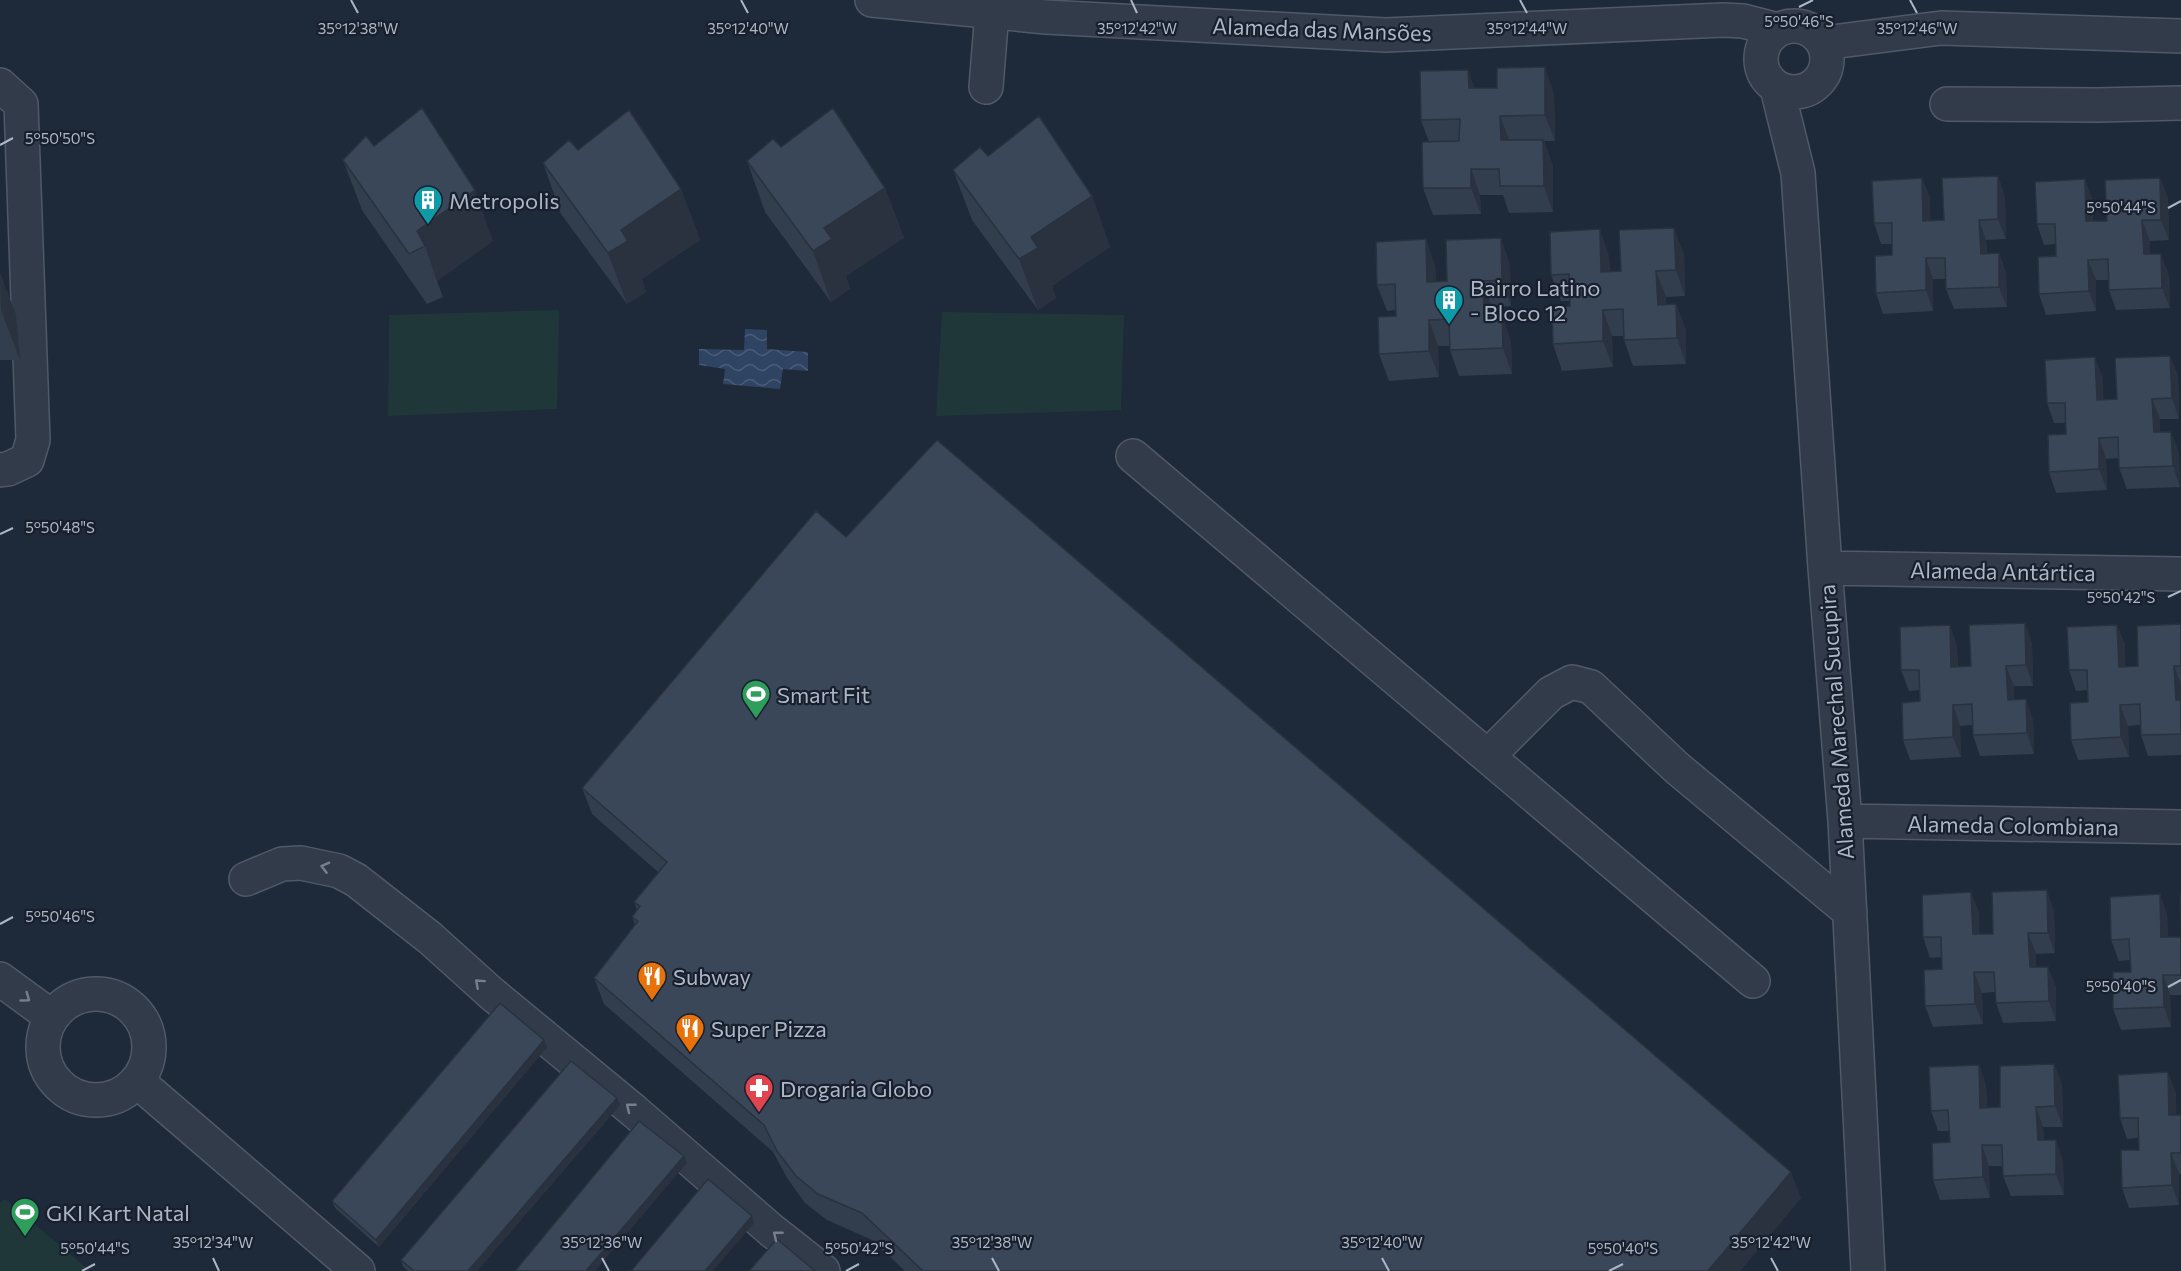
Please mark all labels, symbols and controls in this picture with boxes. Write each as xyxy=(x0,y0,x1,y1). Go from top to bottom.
street label: Alameda das Mansões xyxy=(1212,12,1432,46)
text: 5°50'46"S xyxy=(1764,12,1834,30)
text: 35°12'38"W xyxy=(318,19,398,37)
text: 35°12'40"W xyxy=(707,19,789,37)
text: 35°12'42"W xyxy=(1097,19,1177,37)
text: 35°12'44"W xyxy=(1487,19,1567,37)
text: 35°12'46"W xyxy=(1877,19,1957,37)
text: 5°50'50"S xyxy=(25,129,95,147)
building icon: Metropolis xyxy=(412,184,444,226)
place label: Metropolis xyxy=(449,187,559,214)
text: 5°50'44"S xyxy=(2086,198,2156,216)
place label: Bairro Latino - Bloco 12 xyxy=(1470,274,1600,326)
building icon: Bairro Latino - Bloco 12 xyxy=(1433,284,1465,326)
text: 5°50'48"S xyxy=(25,518,95,536)
street label: Alameda Antártica xyxy=(1910,556,2096,586)
street label: Alameda Marechal Sucupira xyxy=(1813,584,1859,860)
text: 5°50'42"S xyxy=(2087,588,2155,606)
sports icon: Smart Fit xyxy=(740,678,772,720)
place label: Smart Fit xyxy=(777,681,870,708)
street label: Alameda Colombiana xyxy=(1907,810,2119,840)
one-way arrow xyxy=(320,862,330,875)
text: 5°50'46"S xyxy=(25,907,95,925)
restaurant icon: Subway xyxy=(636,960,668,1002)
place label: Subway xyxy=(673,963,751,990)
text: 5°50'40"S xyxy=(2086,977,2156,995)
one-way arrow xyxy=(476,979,486,990)
one-way arrow xyxy=(19,991,30,1002)
restaurant icon: Super Pizza xyxy=(674,1012,706,1054)
place label: Super Pizza xyxy=(711,1015,827,1042)
pharmacy icon: Drogaria Globo xyxy=(743,1072,775,1114)
place label: Drogaria Globo xyxy=(780,1075,932,1102)
one-way arrow xyxy=(626,1104,637,1115)
sports icon: GKI Kart Natal xyxy=(9,1196,41,1238)
place label: GKI Kart Natal xyxy=(46,1199,190,1226)
one-way arrow xyxy=(773,1231,784,1242)
text: 35°12'34"W xyxy=(173,1233,253,1251)
text: 35°12'36"W xyxy=(562,1233,642,1251)
text: 35°12'38"W xyxy=(952,1233,1032,1251)
text: 35°12'40"W xyxy=(1341,1233,1423,1251)
text: 35°12'42"W xyxy=(1731,1233,1811,1251)
text: 5°50'44"S xyxy=(60,1239,130,1257)
text: 5°50'42"S xyxy=(825,1239,893,1257)
text: 5°50'40"S xyxy=(1588,1239,1658,1257)

